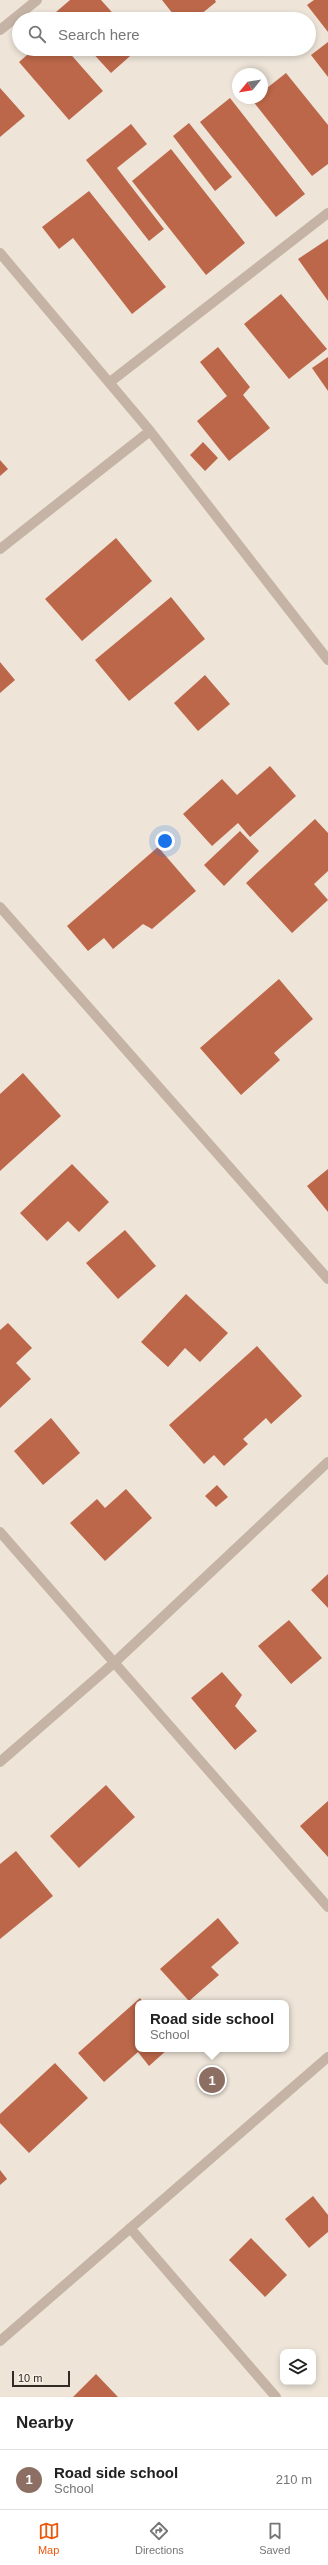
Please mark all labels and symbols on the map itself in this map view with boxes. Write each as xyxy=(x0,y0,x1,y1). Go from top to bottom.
north arrow xyxy=(232,68,268,104)
your location xyxy=(155,831,175,851)
pin: 1 xyxy=(199,2065,225,2095)
scale bar xyxy=(12,2369,70,2388)

